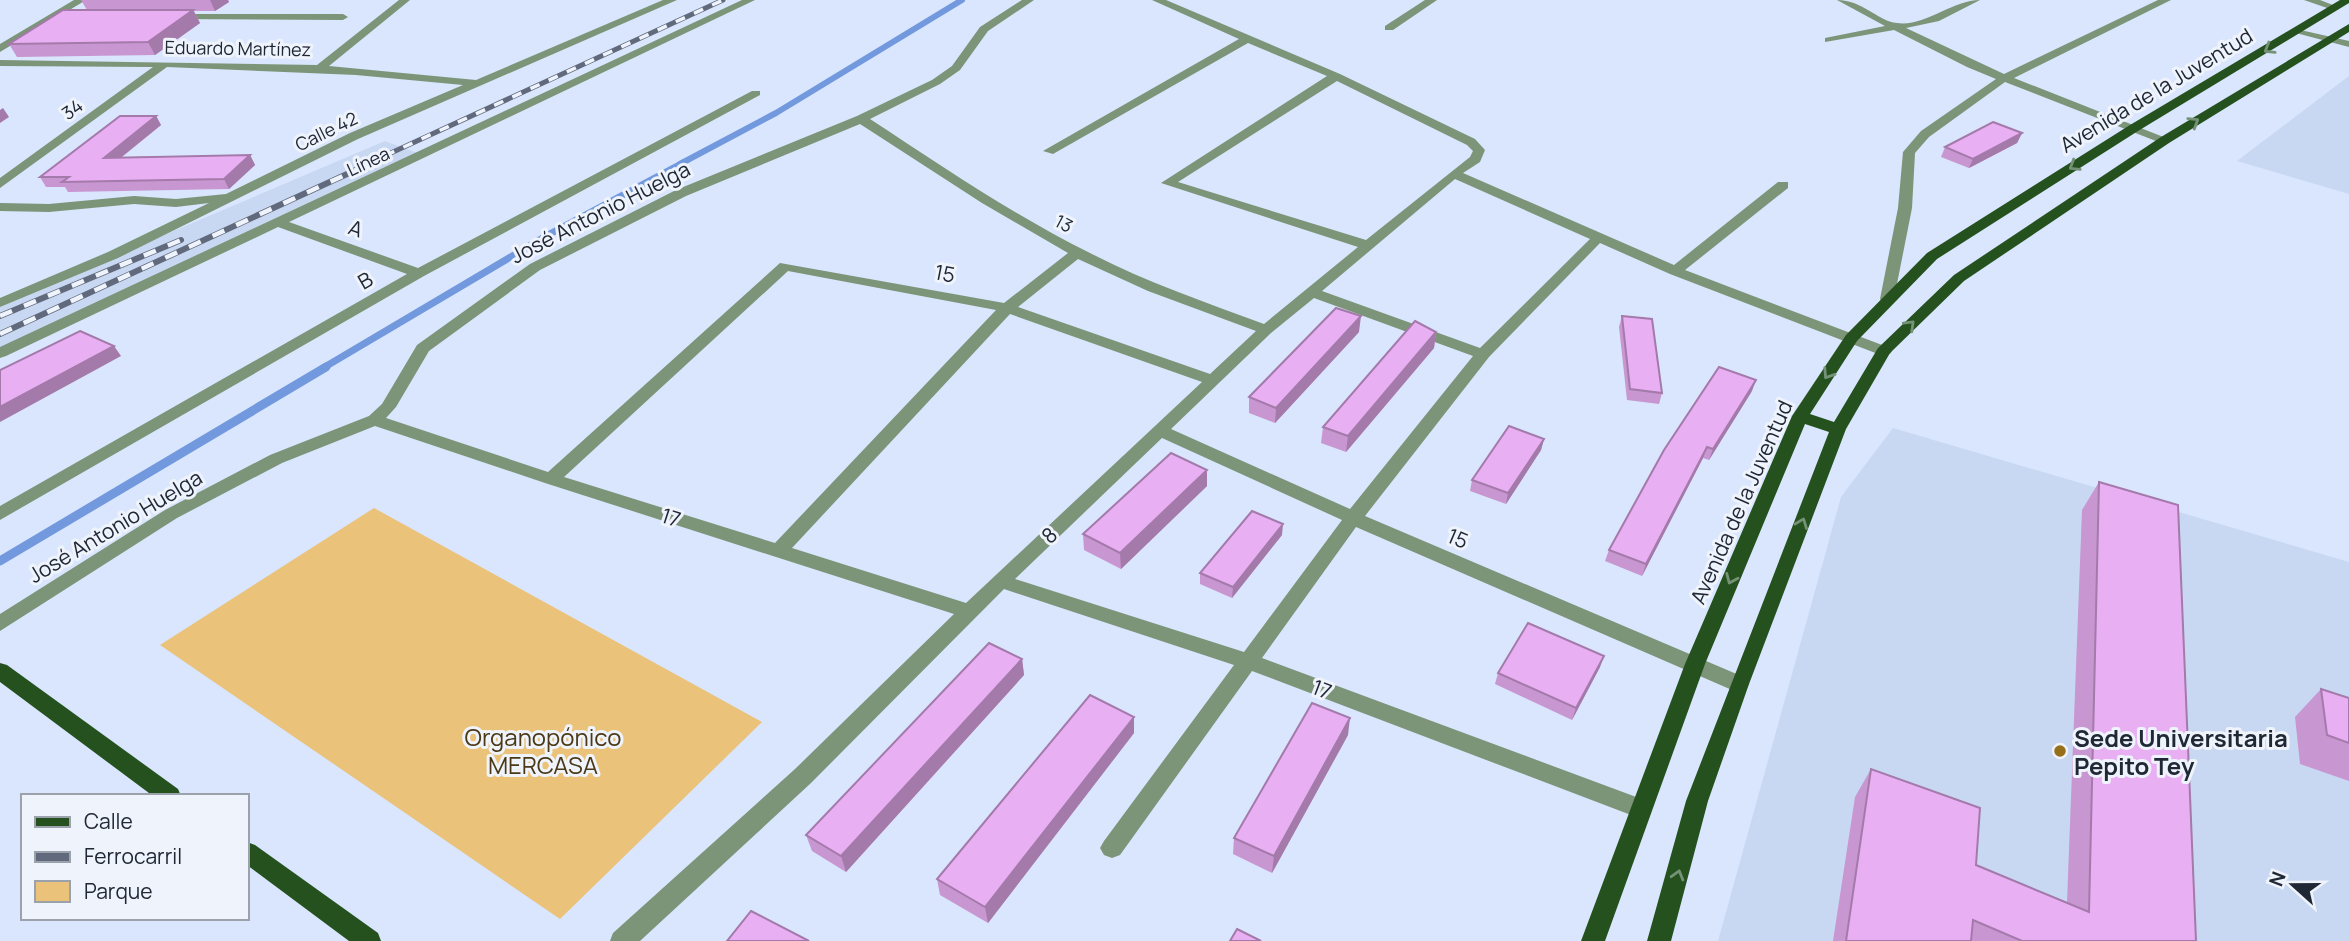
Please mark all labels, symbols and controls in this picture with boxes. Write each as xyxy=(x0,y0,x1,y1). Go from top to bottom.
street label: Avenida de la Juventud xyxy=(2054,21,2258,159)
street label: Eduardo Martínez xyxy=(165,35,311,61)
one-way arrow xyxy=(2263,41,2276,54)
street label: 34 xyxy=(57,93,87,125)
street label: Calle 42 xyxy=(291,106,361,156)
one-way arrow xyxy=(2186,117,2199,130)
street label: Línea xyxy=(343,141,393,181)
street label: José Antonio Huelga xyxy=(505,155,695,269)
one-way arrow xyxy=(2068,158,2081,171)
street label: 13 xyxy=(1051,208,1077,238)
street label: A xyxy=(345,213,367,243)
street label: 15 xyxy=(932,257,958,289)
street label: B xyxy=(352,265,378,295)
one-way arrow xyxy=(1902,321,1915,334)
one-way arrow xyxy=(1823,366,1836,379)
street label: Avenida de la Juventud xyxy=(1683,396,1799,608)
street label: José Antonio Huelga xyxy=(23,463,207,589)
street label: 17 xyxy=(658,501,684,533)
one-way arrow xyxy=(1793,517,1807,529)
street label: 8 xyxy=(1035,521,1063,549)
street label: 15 xyxy=(1443,521,1473,555)
one-way arrow xyxy=(1725,572,1739,584)
street label: 17 xyxy=(1308,673,1336,705)
park label: Organopónico MERCASA xyxy=(465,720,621,781)
place label: Sede Universitaria Pepito Tey xyxy=(2074,721,2288,782)
marker: Sede Universitaria Pepito Tey xyxy=(2052,743,2068,759)
legend xyxy=(21,794,248,920)
text: Calle xyxy=(84,807,133,835)
text: Ferrocarril xyxy=(84,842,182,870)
north arrow xyxy=(2258,850,2328,920)
text: N xyxy=(2263,868,2292,890)
one-way arrow xyxy=(1669,870,1684,882)
text: Parque xyxy=(84,877,153,905)

